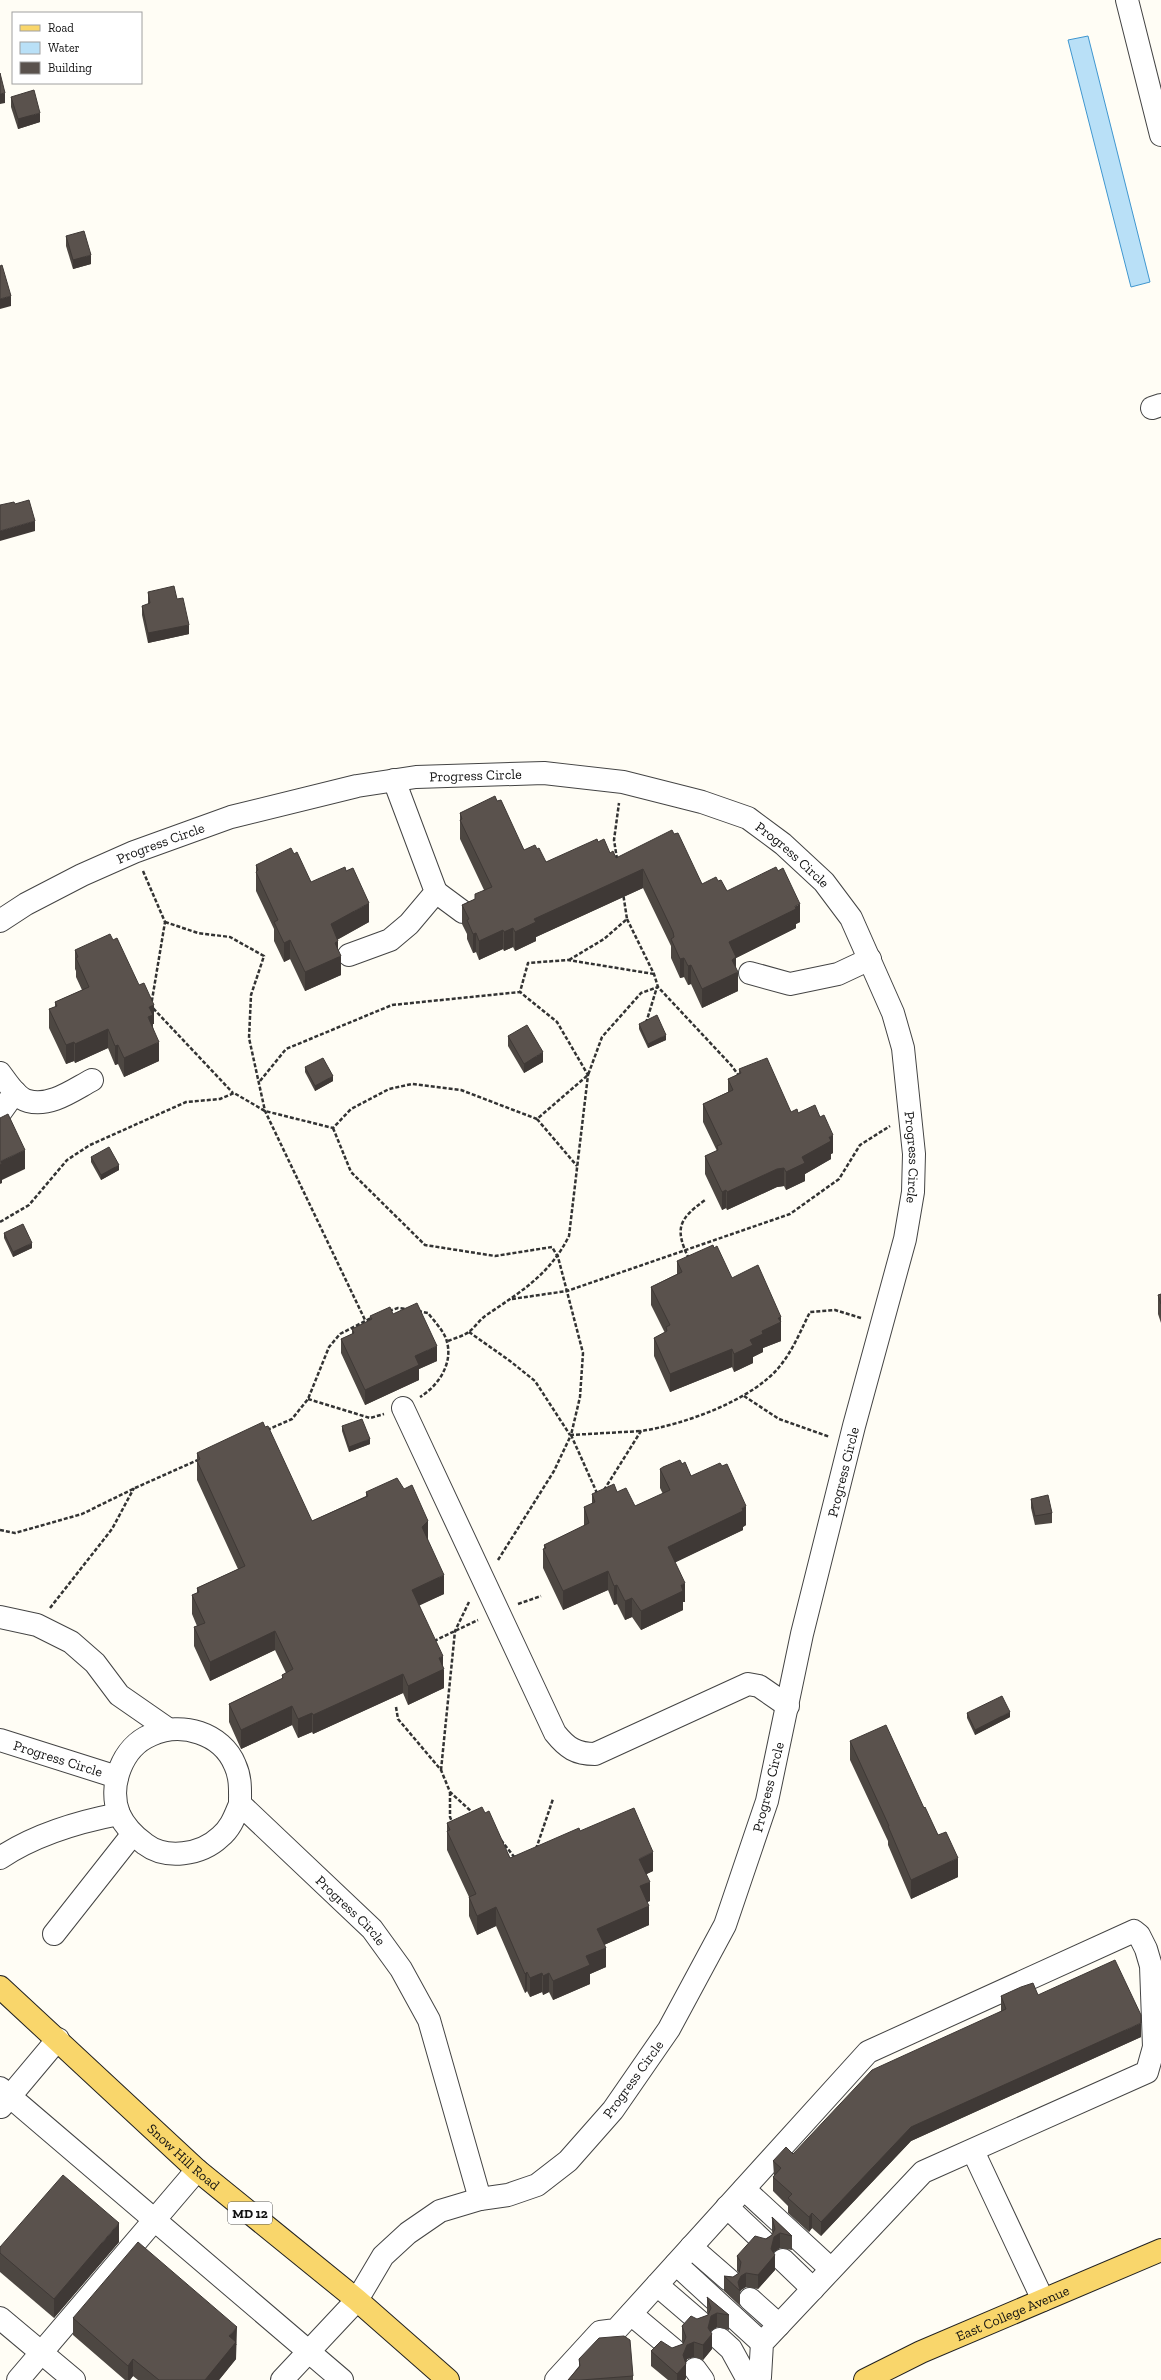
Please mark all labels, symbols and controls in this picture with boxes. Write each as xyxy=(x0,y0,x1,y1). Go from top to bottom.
legend xyxy=(12,12,142,84)
text: Road xyxy=(48,21,74,35)
text: Water xyxy=(48,41,80,55)
text: Building xyxy=(48,61,92,75)
street label: Progress Circle xyxy=(429,766,522,786)
street label: Progress Circle xyxy=(752,818,833,891)
street label: Progress Circle xyxy=(114,819,207,868)
street label: Progress Circle xyxy=(901,1111,922,1205)
street label: Progress Circle xyxy=(824,1425,863,1519)
street label: Progress Circle xyxy=(11,1737,105,1781)
street label: Progress Circle xyxy=(749,1740,788,1834)
street label: Progress Circle xyxy=(312,1872,389,1949)
street label: Progress Circle xyxy=(599,2037,668,2122)
street label: Snow Hill Road xyxy=(144,2120,223,2194)
road number: MD 12 xyxy=(228,2202,272,2224)
street label: East College Avenue xyxy=(954,2282,1072,2345)

